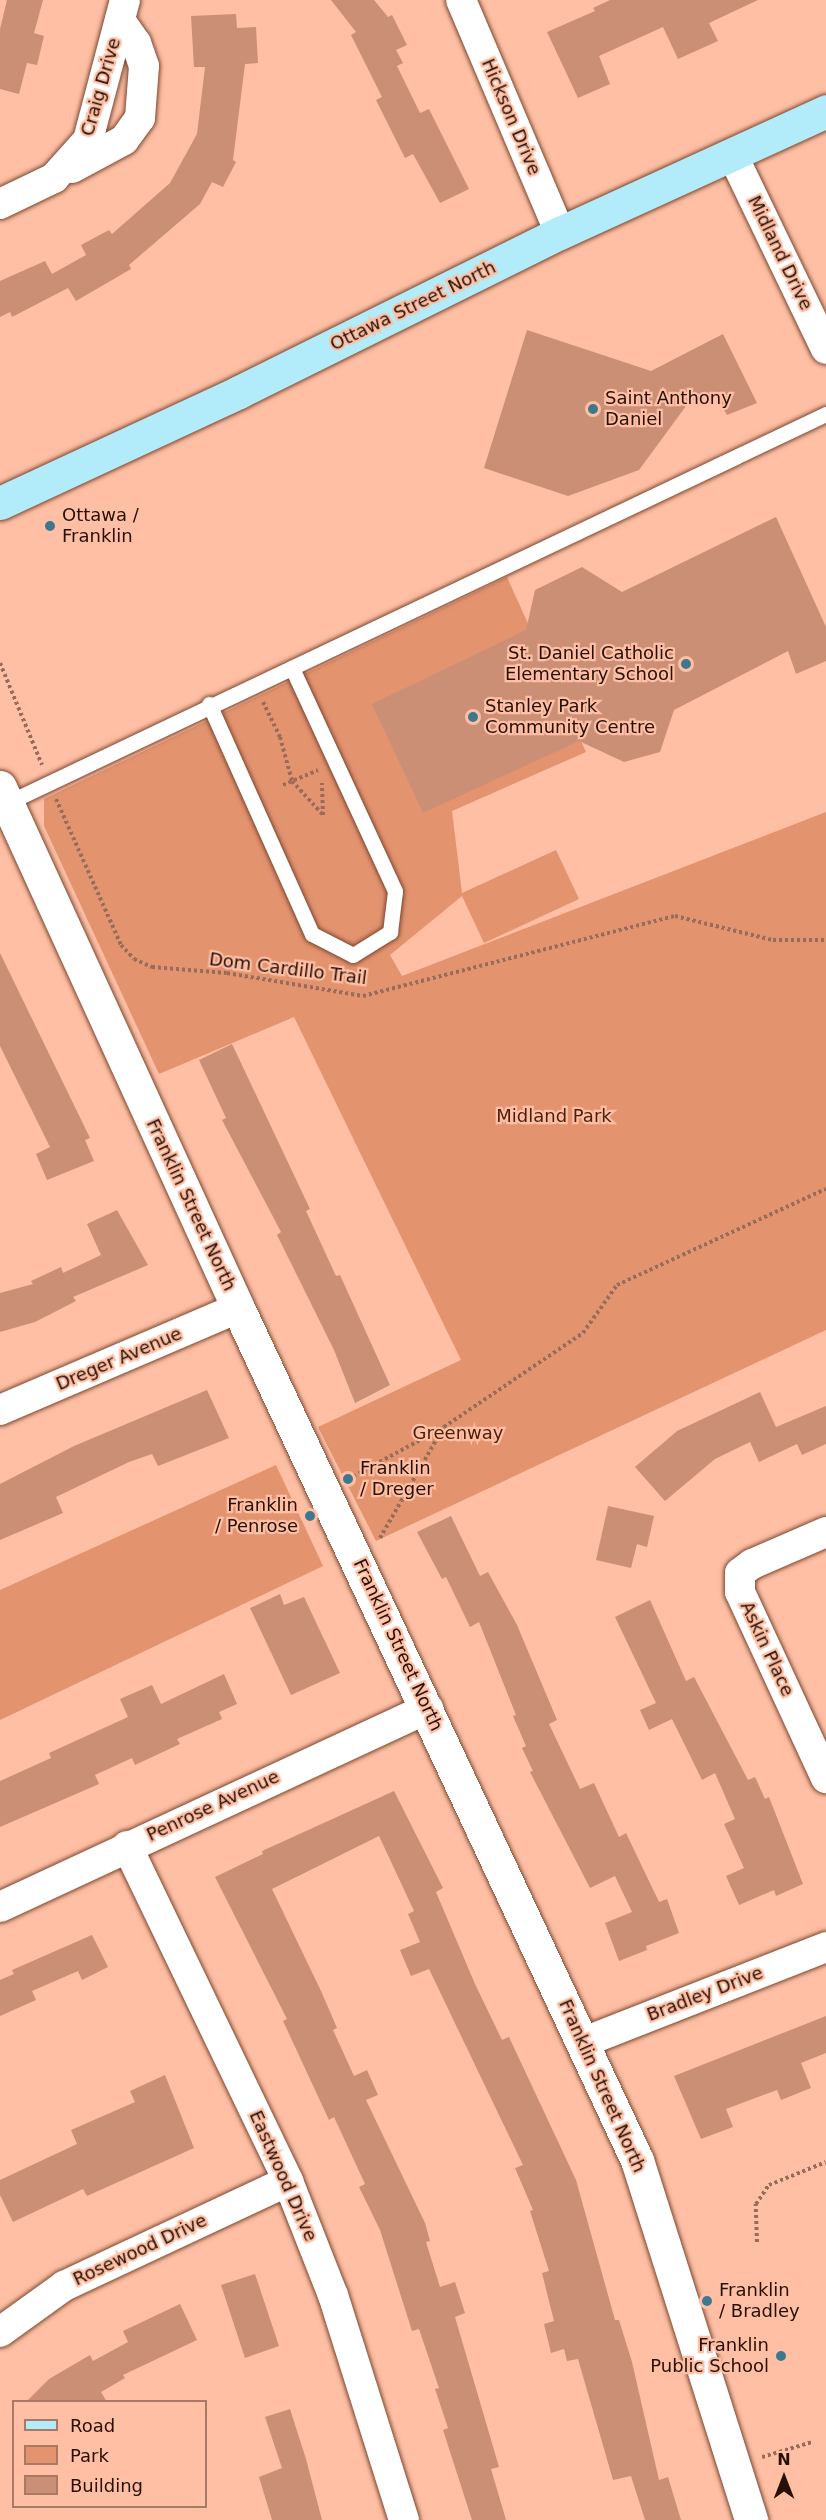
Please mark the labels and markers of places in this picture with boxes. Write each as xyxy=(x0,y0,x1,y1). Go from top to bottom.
place label: Saint Anthony Daniel xyxy=(605,388,732,430)
marker: Saint Anthony Daniel xyxy=(586,402,600,416)
place label: Ottawa / Franklin xyxy=(62,505,139,548)
marker: Ottawa / Franklin xyxy=(43,519,57,533)
place label: St. Daniel Catholic Elementary School xyxy=(505,643,674,686)
marker: St. Daniel Catholic Elementary School xyxy=(679,657,693,671)
place label: Stanley Park Community Centre xyxy=(485,696,655,738)
marker: Stanley Park Community Centre xyxy=(466,710,480,724)
place label: Franklin / Dreger xyxy=(360,1458,434,1500)
marker: Franklin / Dreger xyxy=(341,1472,355,1486)
place label: Franklin / Penrose xyxy=(215,1495,298,1538)
marker: Franklin / Penrose xyxy=(303,1509,317,1523)
place label: Franklin / Bradley xyxy=(719,2280,800,2322)
marker: Franklin / Bradley xyxy=(700,2294,714,2308)
place label: Franklin Public School xyxy=(650,2335,769,2378)
marker: Franklin Public School xyxy=(774,2349,788,2363)

